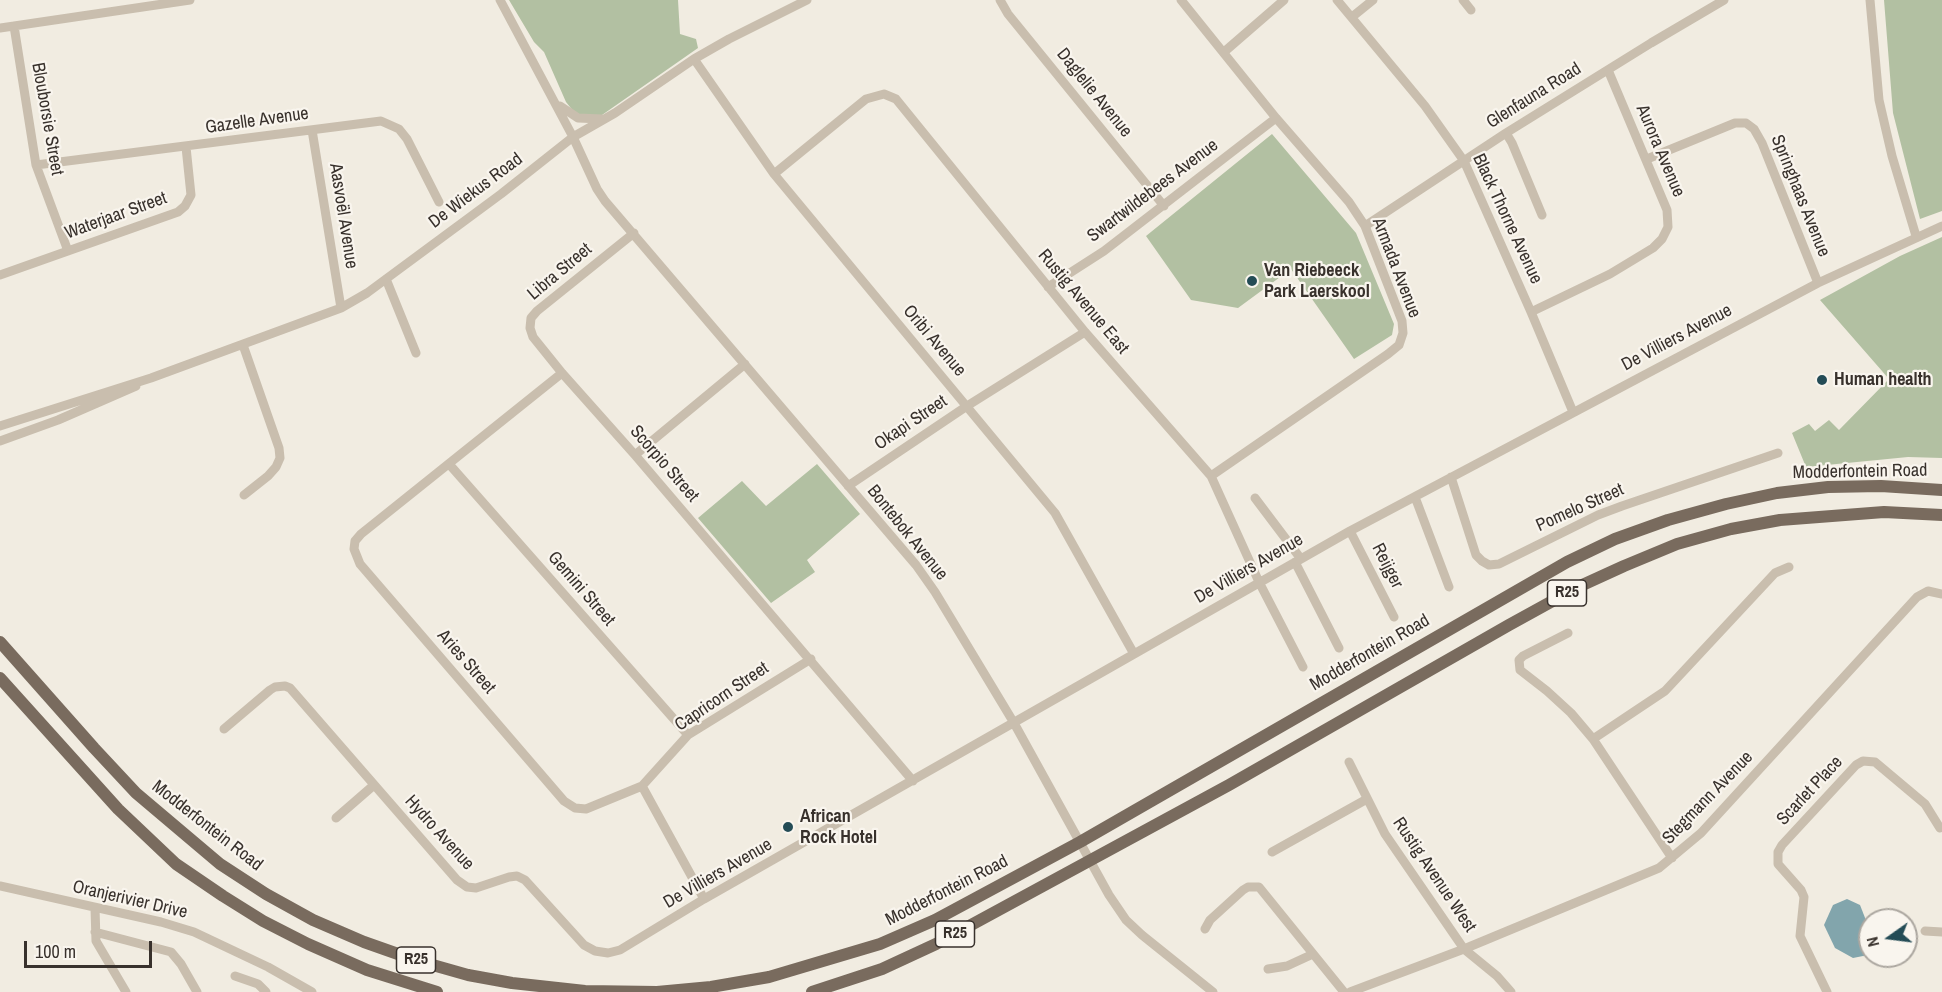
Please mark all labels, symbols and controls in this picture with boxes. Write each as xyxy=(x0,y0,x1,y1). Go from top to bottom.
street label: Daglelie Avenue xyxy=(1052,44,1136,142)
street label: Glenfauna Road xyxy=(1483,58,1585,134)
street label: Blouborsie Street xyxy=(26,61,68,177)
street label: Aurora Avenue xyxy=(1631,102,1689,200)
street label: Gazelle Avenue xyxy=(204,103,310,139)
street label: Springhaas Avenue xyxy=(1766,132,1834,260)
street label: Swartwildebees Avenue xyxy=(1083,135,1223,247)
street label: De Wiekus Road xyxy=(425,149,527,233)
street label: Black Thorne Avenue xyxy=(1467,151,1547,287)
street label: Aasvoël Avenue xyxy=(324,162,362,270)
street label: Waterjaar Street xyxy=(62,188,170,244)
street label: Armada Avenue xyxy=(1367,215,1425,321)
street label: Libra Street xyxy=(524,239,596,305)
street label: Rustig Avenue East xyxy=(1033,245,1133,359)
place label: Van Riebeeck Park Laerskool xyxy=(1264,260,1370,302)
marker: Van Riebeeck Park Laerskool xyxy=(1245,274,1259,288)
street label: De Villiers Avenue xyxy=(1618,300,1736,376)
street label: Oribi Avenue xyxy=(898,301,970,381)
place label: Human health xyxy=(1834,369,1932,391)
marker: Human health xyxy=(1815,373,1829,387)
street label: Okapi Street xyxy=(871,391,951,455)
street label: Scorpio Street xyxy=(625,421,703,507)
street label: Modderfontein Road xyxy=(1793,460,1927,484)
street label: Pomelo Street xyxy=(1533,479,1627,537)
street label: Bontebok Avenue xyxy=(862,481,952,585)
street label: De Villiers Avenue xyxy=(1191,529,1307,609)
street label: Reijger xyxy=(1367,540,1407,592)
street label: Gemini Street xyxy=(543,547,619,631)
road number: R25 xyxy=(1548,580,1586,606)
street label: Modderfontein Road xyxy=(1306,610,1434,696)
street label: Aries Street xyxy=(432,626,500,698)
street label: Capricorn Street xyxy=(671,658,773,736)
street label: Stegmann Avenue xyxy=(1658,747,1758,849)
street label: Scarlet Place xyxy=(1772,752,1848,830)
street label: Modderfontein Road xyxy=(147,776,267,876)
street label: Hydro Avenue xyxy=(400,791,478,875)
place label: African Rock Hotel xyxy=(800,806,877,848)
street label: Rustig Avenue West xyxy=(1388,813,1480,937)
marker: African Rock Hotel xyxy=(781,820,795,834)
street label: De Villiers Avenue xyxy=(660,834,776,914)
street label: Modderfontein Road xyxy=(882,851,1012,931)
street label: Oranjerivier Drive xyxy=(70,876,190,924)
north arrow xyxy=(1858,908,1918,968)
road number: R25 xyxy=(936,921,974,947)
scale bar xyxy=(27,929,154,967)
text: N xyxy=(1861,935,1884,949)
text: 100 m xyxy=(35,939,76,964)
road number: R25 xyxy=(396,947,436,973)

